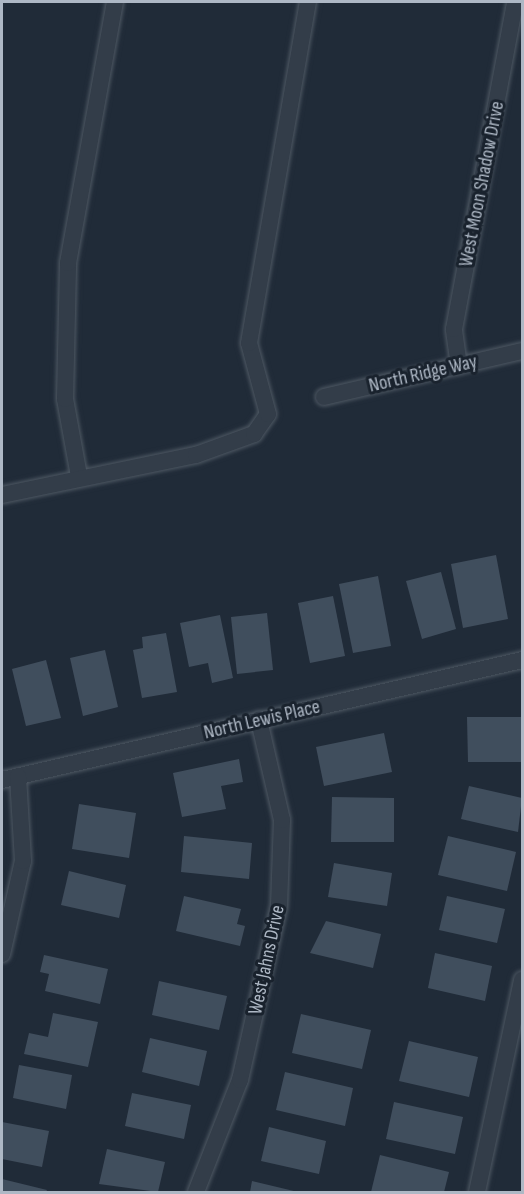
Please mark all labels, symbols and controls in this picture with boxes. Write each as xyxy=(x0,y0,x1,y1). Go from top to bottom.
street label: West Moon Shadow Drive xyxy=(454,99,510,269)
street label: North Ridge Way xyxy=(366,350,480,398)
street label: North Lewis Place xyxy=(202,695,322,745)
street label: West Jahns Drive xyxy=(244,903,290,1017)

